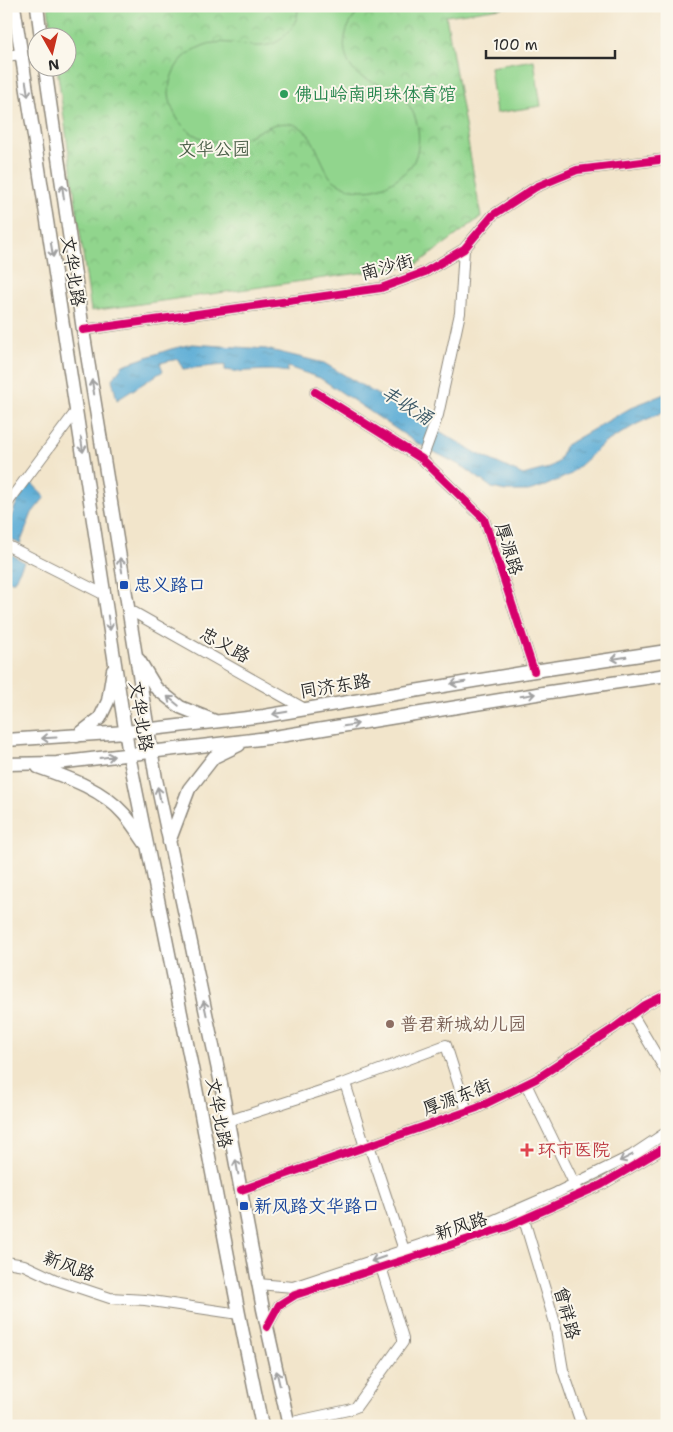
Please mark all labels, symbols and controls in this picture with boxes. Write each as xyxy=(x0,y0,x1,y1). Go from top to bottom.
north arrow xyxy=(28,28,78,78)
scale bar xyxy=(486,28,614,60)
text: 100 m xyxy=(493,35,538,55)
text: N xyxy=(47,55,61,75)
one-way arrow xyxy=(22,81,32,97)
place label: 佛山岭南明珠体育馆 xyxy=(294,82,456,106)
marker: 佛山岭南明珠体育馆 xyxy=(278,88,290,100)
park label: 文华公园 xyxy=(178,137,250,161)
one-way arrow xyxy=(58,184,68,200)
street label: 文华北路 xyxy=(56,234,90,308)
one-way arrow xyxy=(47,241,57,257)
street label: 南沙街 xyxy=(358,248,416,286)
water label: 丰收涌 xyxy=(376,379,439,431)
one-way arrow xyxy=(87,380,97,396)
one-way arrow xyxy=(77,436,87,452)
street label: 厚源路 xyxy=(490,520,528,578)
one-way arrow xyxy=(116,557,126,573)
place label: 忠义路口 xyxy=(134,573,206,597)
marker: 忠义路口 xyxy=(118,579,130,591)
one-way arrow xyxy=(105,614,115,630)
street label: 忠义路 xyxy=(196,621,254,669)
one-way arrow xyxy=(611,653,627,663)
street label: 同济东路 xyxy=(298,669,372,703)
street label: 文华北路 xyxy=(124,679,158,753)
one-way arrow xyxy=(450,679,466,689)
one-way arrow xyxy=(520,690,536,700)
one-way arrow xyxy=(167,696,180,707)
one-way arrow xyxy=(273,708,289,718)
one-way arrow xyxy=(342,719,358,729)
one-way arrow xyxy=(42,734,58,743)
one-way arrow xyxy=(99,752,115,762)
one-way arrow xyxy=(154,787,163,803)
one-way arrow xyxy=(200,1000,209,1016)
place label: 普君新城幼儿园 xyxy=(400,1012,526,1036)
marker: 普君新城幼儿园 xyxy=(384,1018,396,1030)
street label: 厚源东街 xyxy=(419,1073,495,1121)
street label: 文华北路 xyxy=(200,1075,238,1151)
place label: 环市医院 xyxy=(538,1138,610,1162)
marker: 环市医院 xyxy=(520,1143,534,1157)
one-way arrow xyxy=(619,1154,634,1163)
one-way arrow xyxy=(231,1160,241,1176)
place label: 新风路文华路口 xyxy=(254,1194,380,1218)
marker: 新风路文华路口 xyxy=(238,1200,250,1212)
street label: 新风路 xyxy=(432,1206,490,1246)
street label: 新风路 xyxy=(39,1245,99,1287)
one-way arrow xyxy=(371,1254,387,1264)
street label: 曾祥路 xyxy=(548,1284,586,1342)
one-way arrow xyxy=(273,1371,282,1387)

